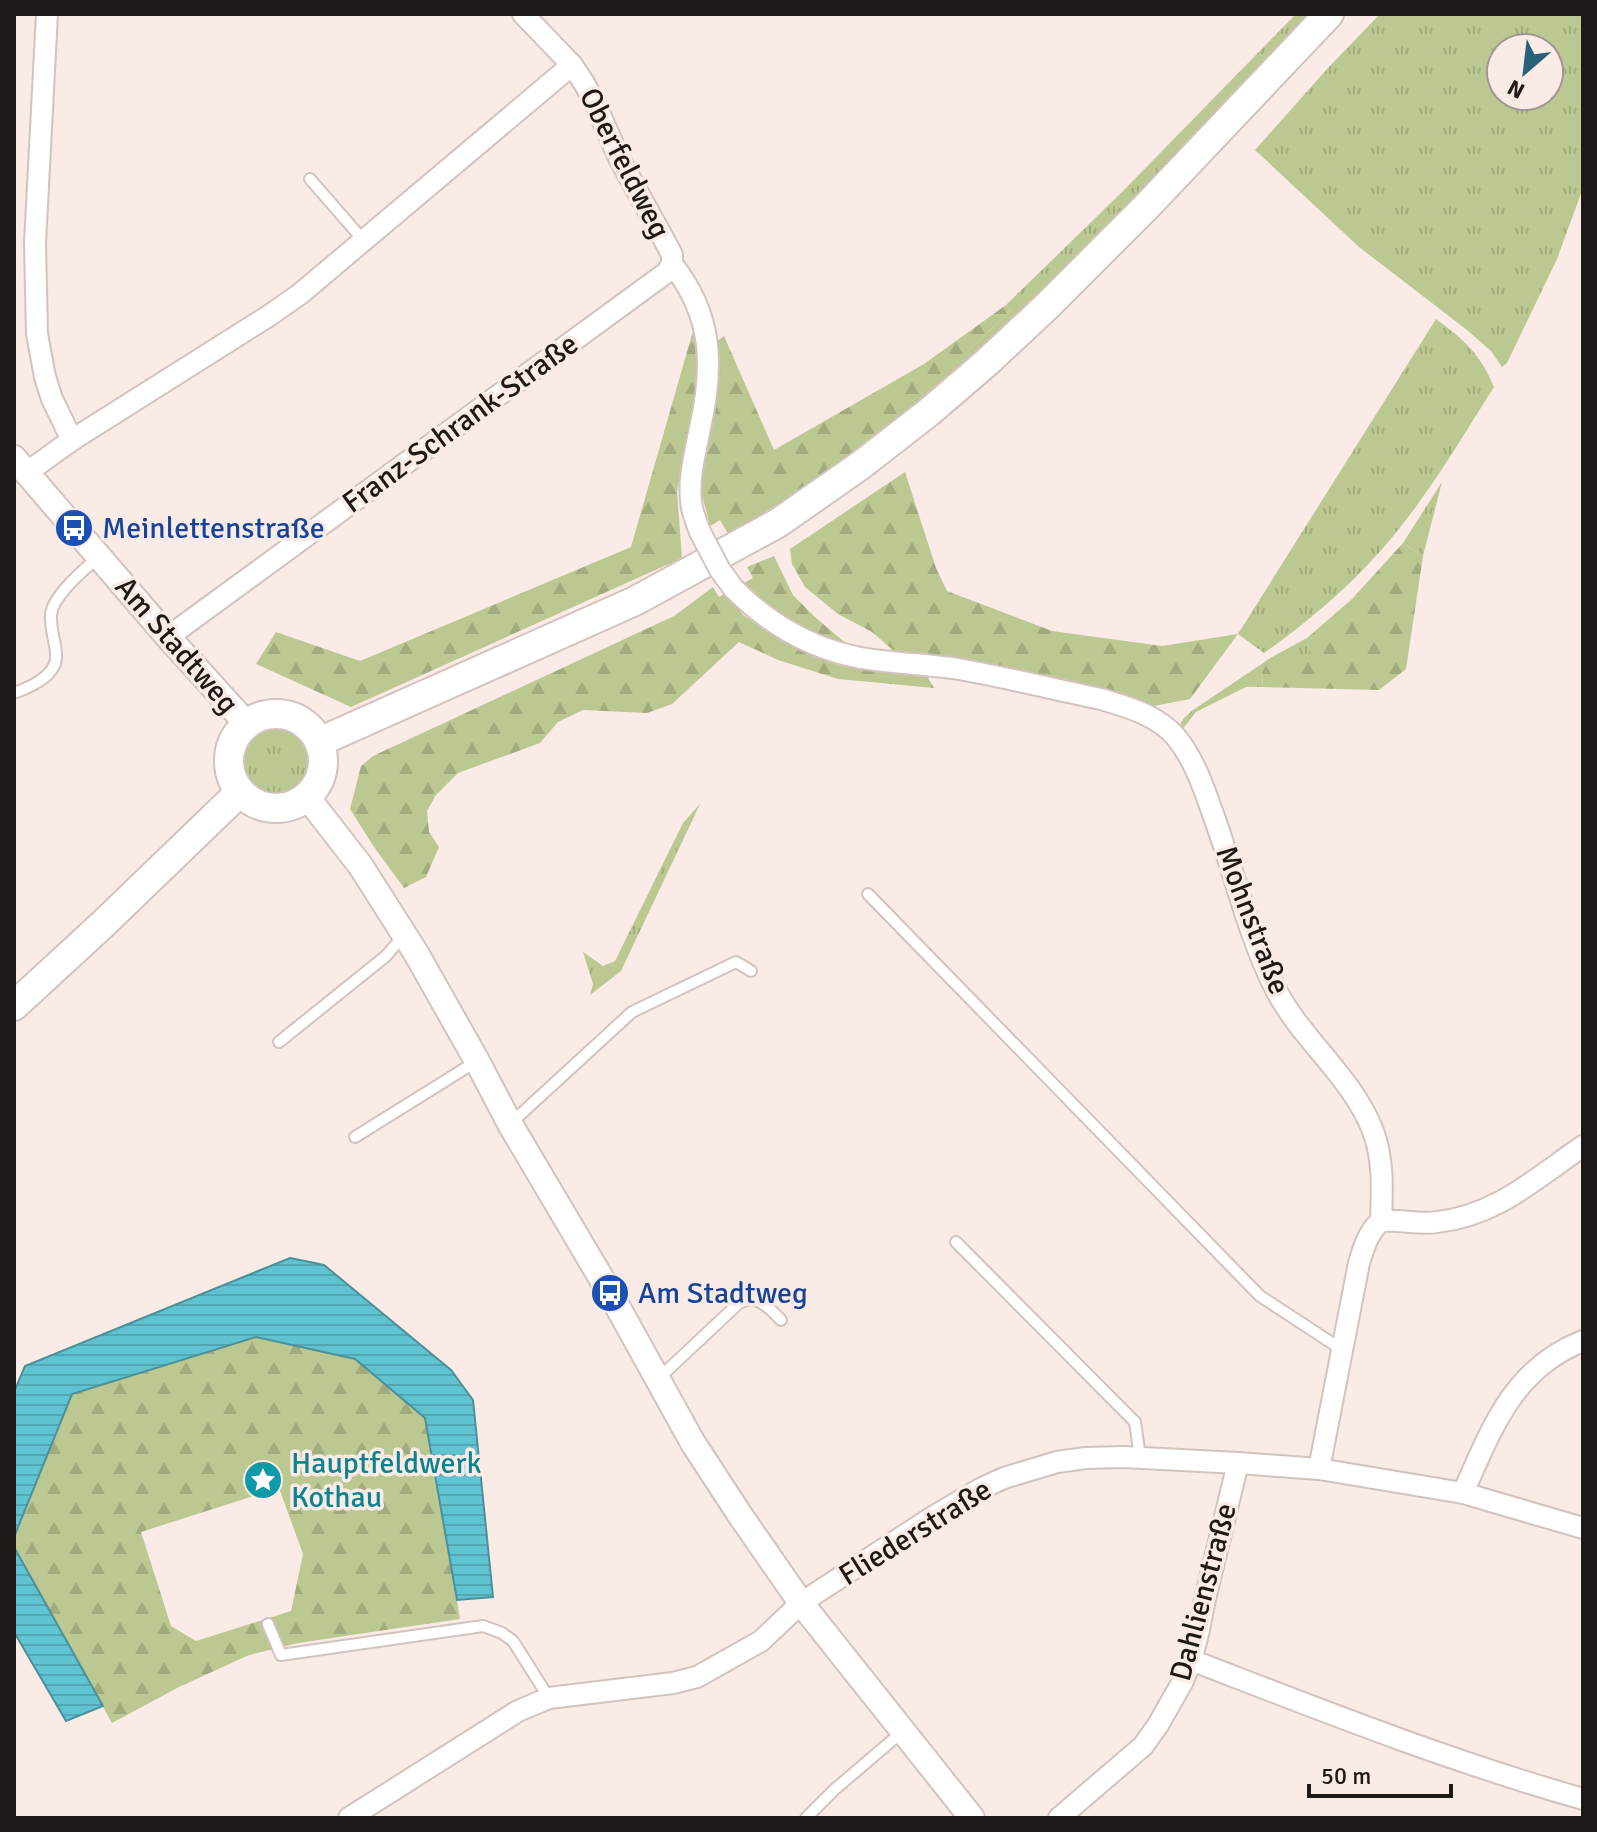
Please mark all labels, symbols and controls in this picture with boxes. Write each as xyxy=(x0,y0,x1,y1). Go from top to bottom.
north arrow xyxy=(1485,32,1565,112)
text: N xyxy=(1503,74,1529,105)
street label: Oberfeldweg xyxy=(571,82,678,245)
street label: Franz-Schrank-Straße xyxy=(335,325,585,521)
bus stop icon: Meinlettenstraße xyxy=(53,507,95,549)
place label: Meinlettenstraße xyxy=(102,510,325,547)
street label: Am Stadtweg xyxy=(107,569,246,722)
street label: Mohnstraße xyxy=(1207,841,1298,1000)
bus stop icon: Am Stadtweg xyxy=(589,1272,631,1314)
place label: Am Stadtweg xyxy=(638,1275,808,1312)
place label: Hauptfeldwerk Kothau xyxy=(291,1445,482,1516)
place icon: Hauptfeldwerk Kothau xyxy=(242,1459,284,1501)
street label: Fliederstraße xyxy=(832,1471,998,1594)
street label: Dahlienstraße xyxy=(1162,1499,1245,1685)
scale bar xyxy=(1309,1748,1451,1798)
text: 50 m xyxy=(1321,1761,1371,1791)

